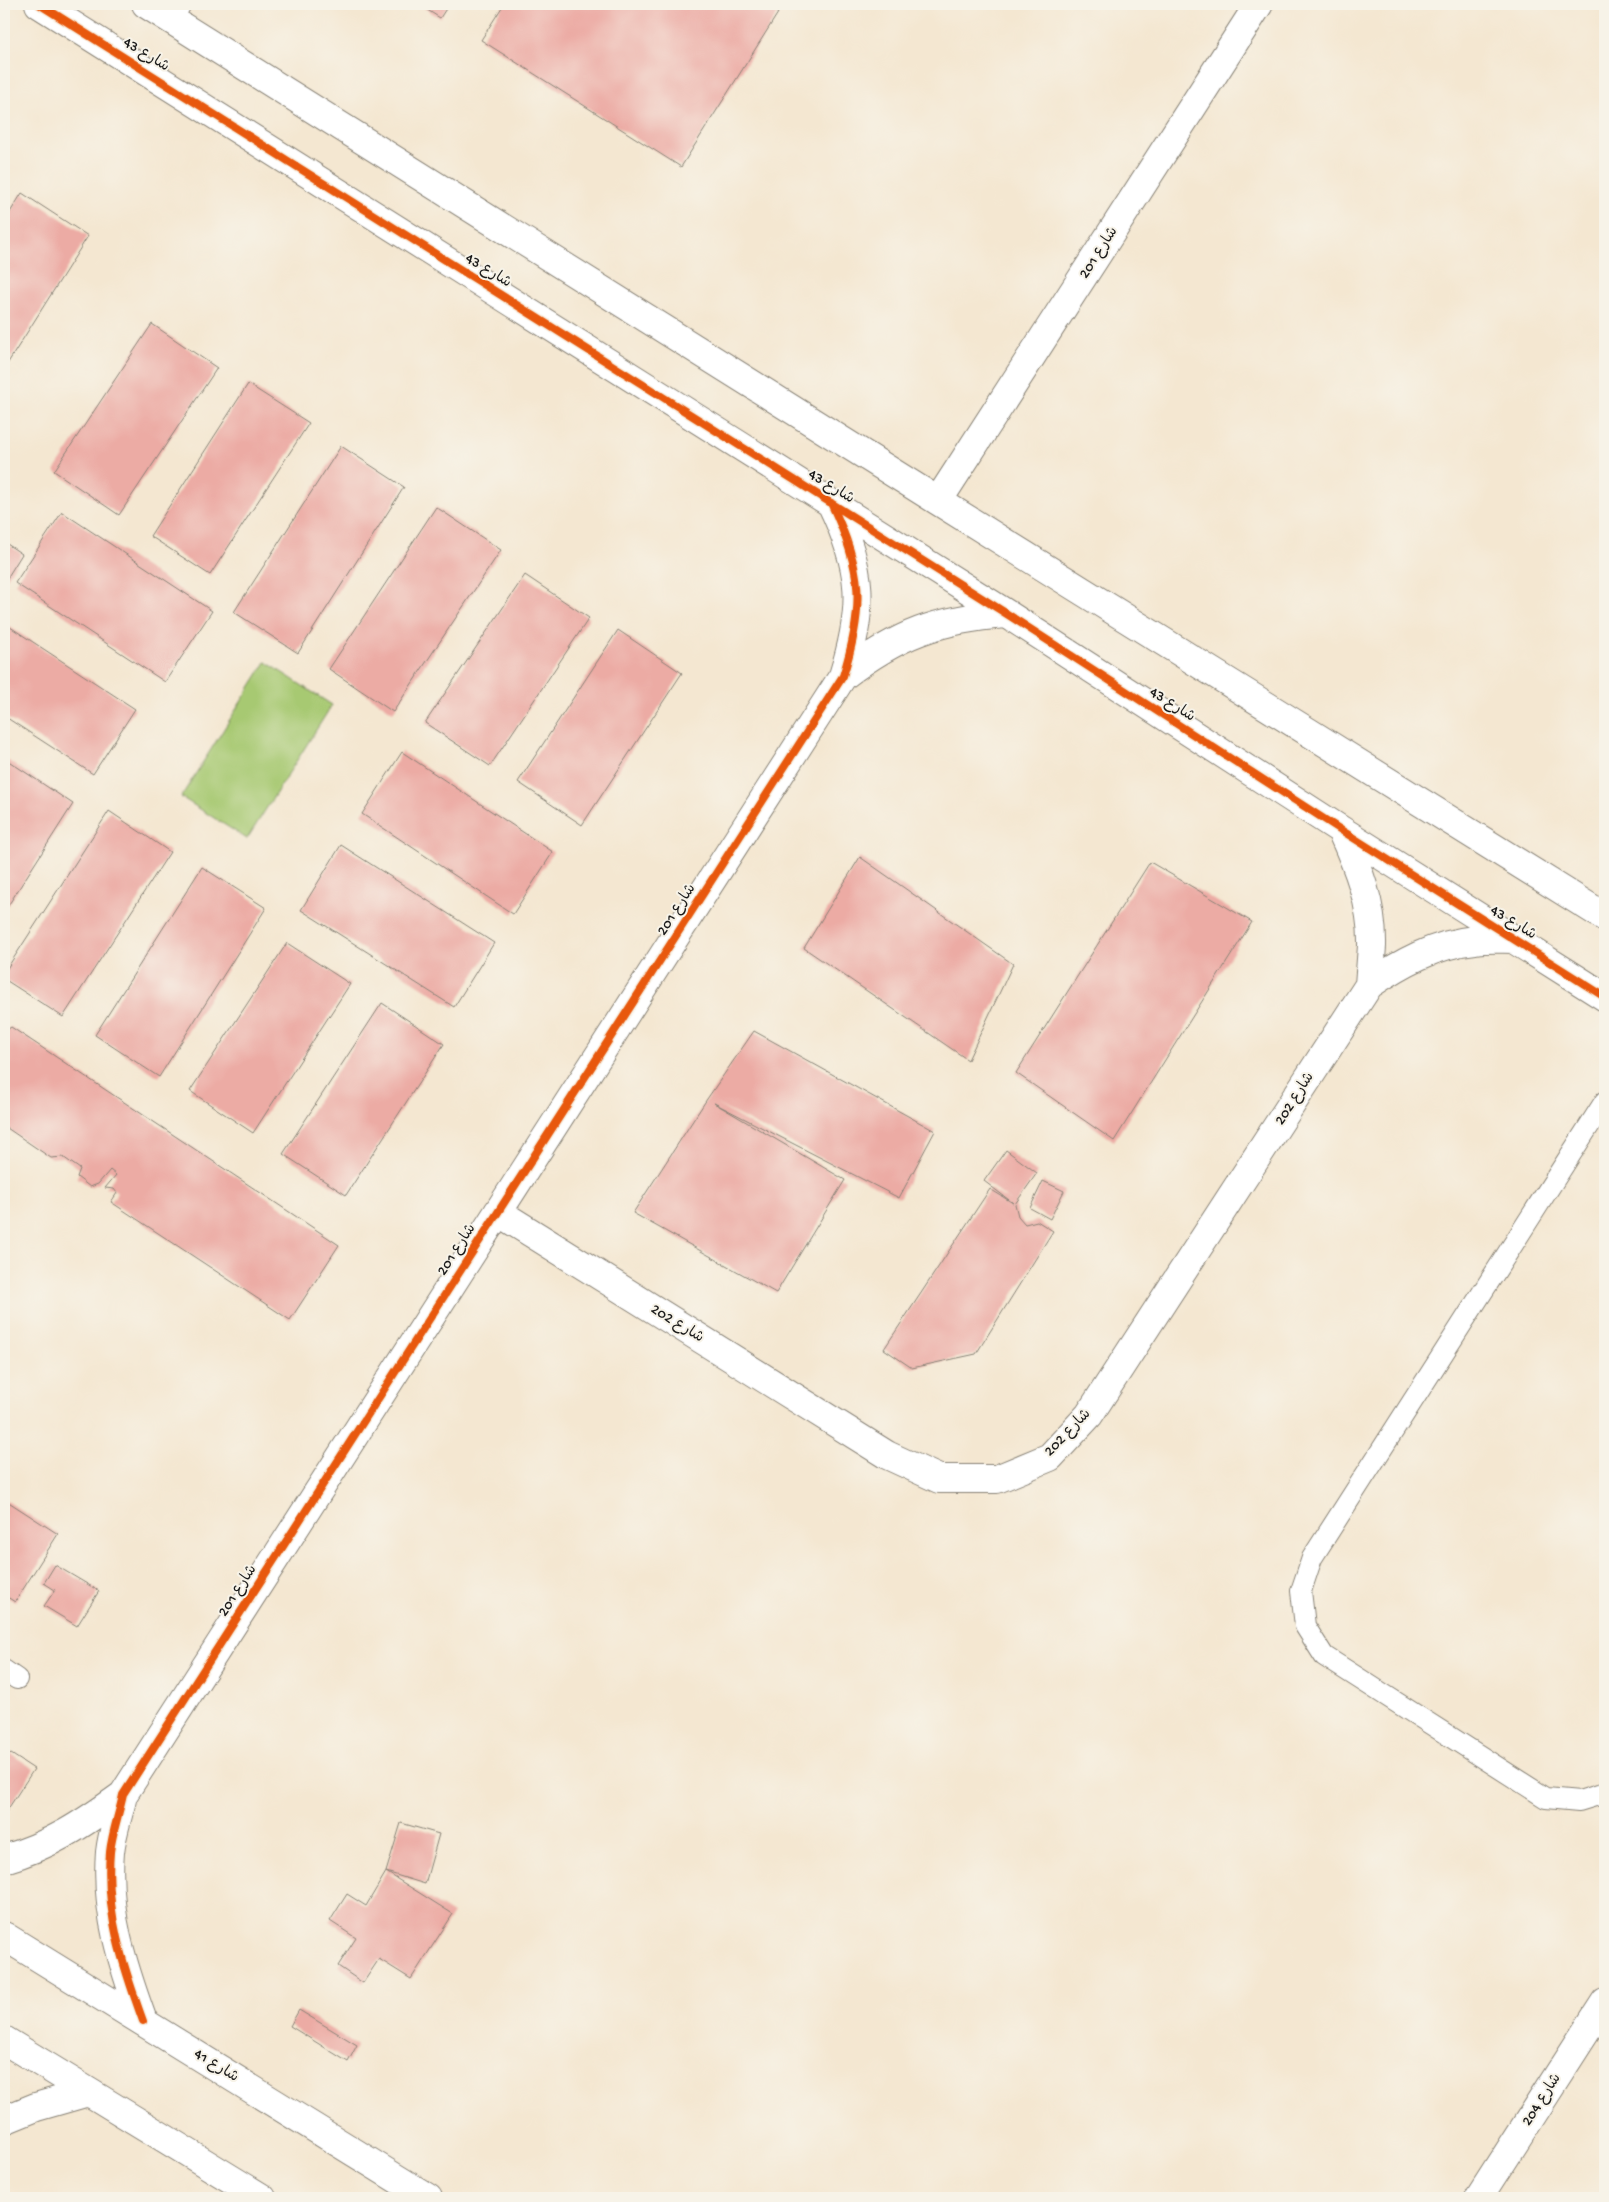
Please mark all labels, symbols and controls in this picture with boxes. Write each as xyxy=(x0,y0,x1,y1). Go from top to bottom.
street label: شارع 43 xyxy=(120,34,172,76)
street label: شارع 201 xyxy=(1076,224,1122,282)
street label: شارع 43 xyxy=(462,250,514,292)
street label: شارع 43 xyxy=(805,466,857,508)
street label: شارع 43 xyxy=(1146,684,1198,726)
street label: شارع 201 xyxy=(654,881,700,939)
street label: شارع 43 xyxy=(1487,902,1539,944)
street label: شارع 202 xyxy=(1271,1069,1319,1129)
street label: شارع 201 xyxy=(434,1221,480,1279)
street label: شارع 202 xyxy=(647,1301,707,1347)
street label: شارع 202 xyxy=(1041,1405,1095,1461)
street label: شارع 201 xyxy=(215,1562,261,1620)
street label: شارع 41 xyxy=(190,2045,242,2087)
street label: شارع 204 xyxy=(1518,2070,1566,2130)

